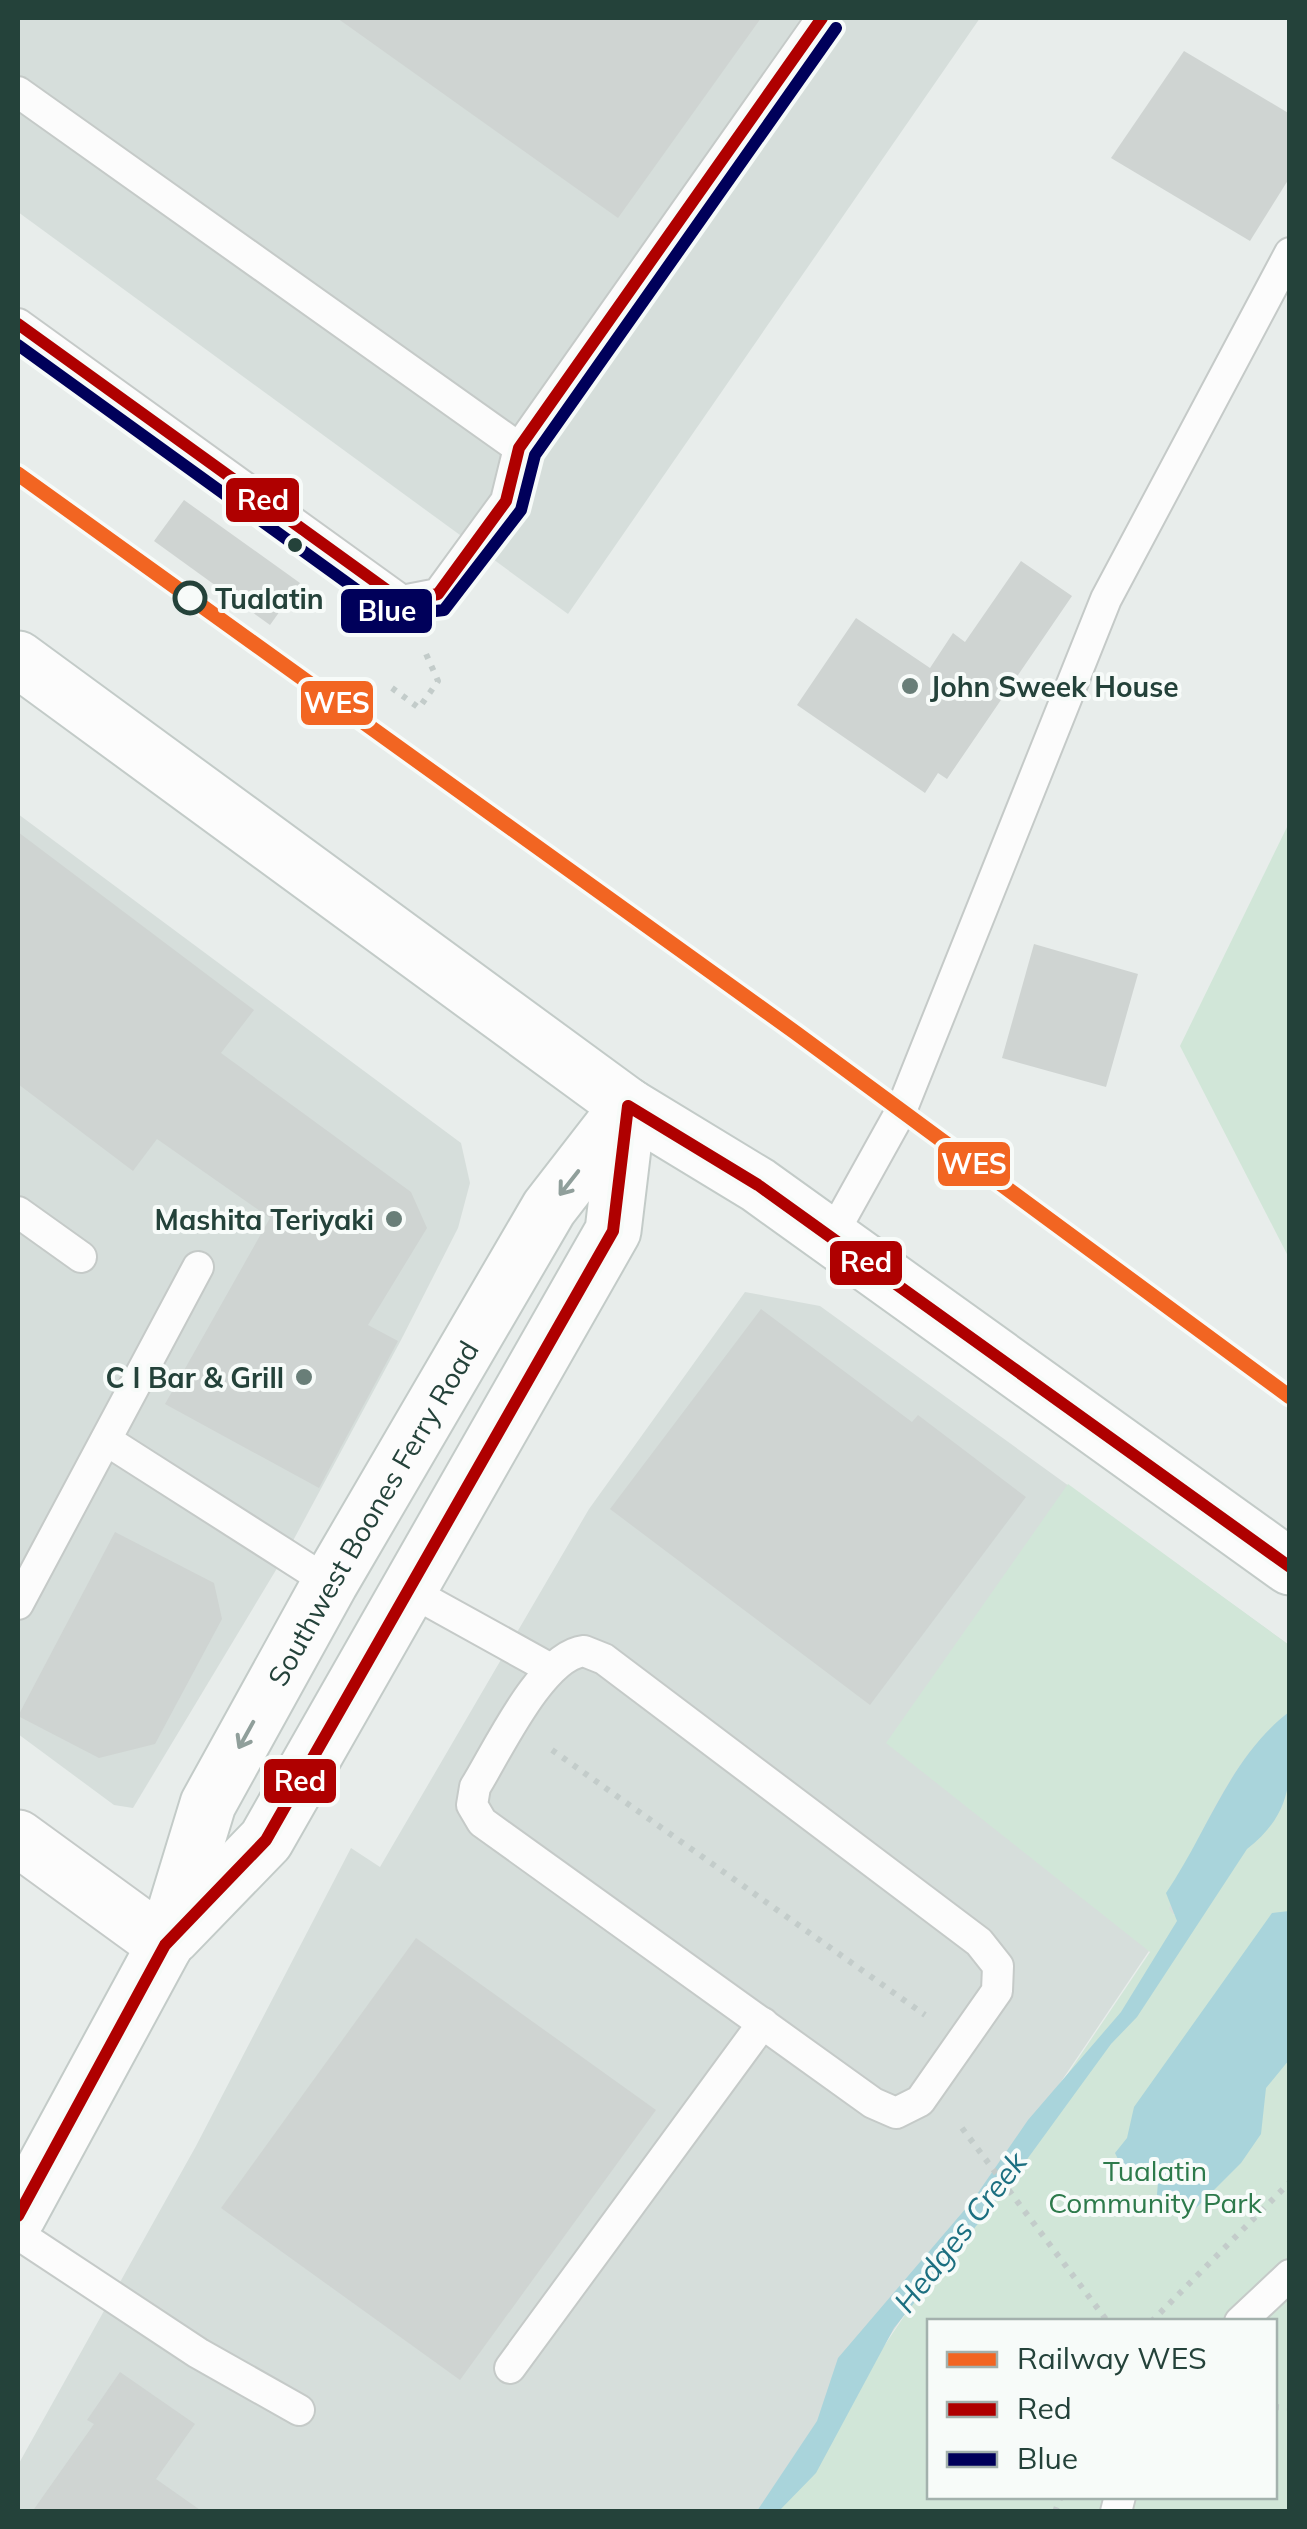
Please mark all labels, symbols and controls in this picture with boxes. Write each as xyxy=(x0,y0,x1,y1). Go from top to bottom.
line badge: Red xyxy=(224,476,301,524)
text: Red xyxy=(237,482,289,517)
unlabelled marker xyxy=(285,535,305,555)
place label: Tualatin xyxy=(215,581,324,616)
marker: Tualatin xyxy=(174,582,206,614)
line badge: Blue xyxy=(339,587,434,635)
text: Blue xyxy=(358,593,416,628)
place label: John Sweek House xyxy=(930,669,1179,704)
marker: John Sweek House xyxy=(899,675,921,697)
line badge: WES xyxy=(299,679,375,727)
text: WES xyxy=(304,685,370,720)
line badge: WES xyxy=(936,1140,1012,1188)
text: WES xyxy=(941,1146,1007,1181)
one-way arrow xyxy=(558,1169,579,1196)
place label: Mashita Teriyaki xyxy=(155,1202,374,1237)
marker: Mashita Teriyaki xyxy=(383,1208,405,1230)
line badge: Red xyxy=(828,1239,904,1287)
text: Red xyxy=(840,1244,892,1279)
street label: Southwest Boones Ferry Road xyxy=(259,1334,485,1692)
place label: C I Bar & Grill xyxy=(106,1360,284,1395)
marker: C I Bar & Grill xyxy=(293,1366,315,1388)
one-way arrow xyxy=(235,1720,255,1750)
line badge: Red xyxy=(262,1757,338,1805)
text: Red xyxy=(274,1763,326,1798)
water label: Hedges Creek xyxy=(885,2143,1036,2320)
park label: Tualatin Community Park xyxy=(1048,2153,1262,2220)
legend xyxy=(927,2319,1277,2499)
text: Railway WES xyxy=(1017,2339,1207,2377)
text: Red xyxy=(1017,2389,1072,2427)
text: Blue xyxy=(1017,2439,1078,2477)

